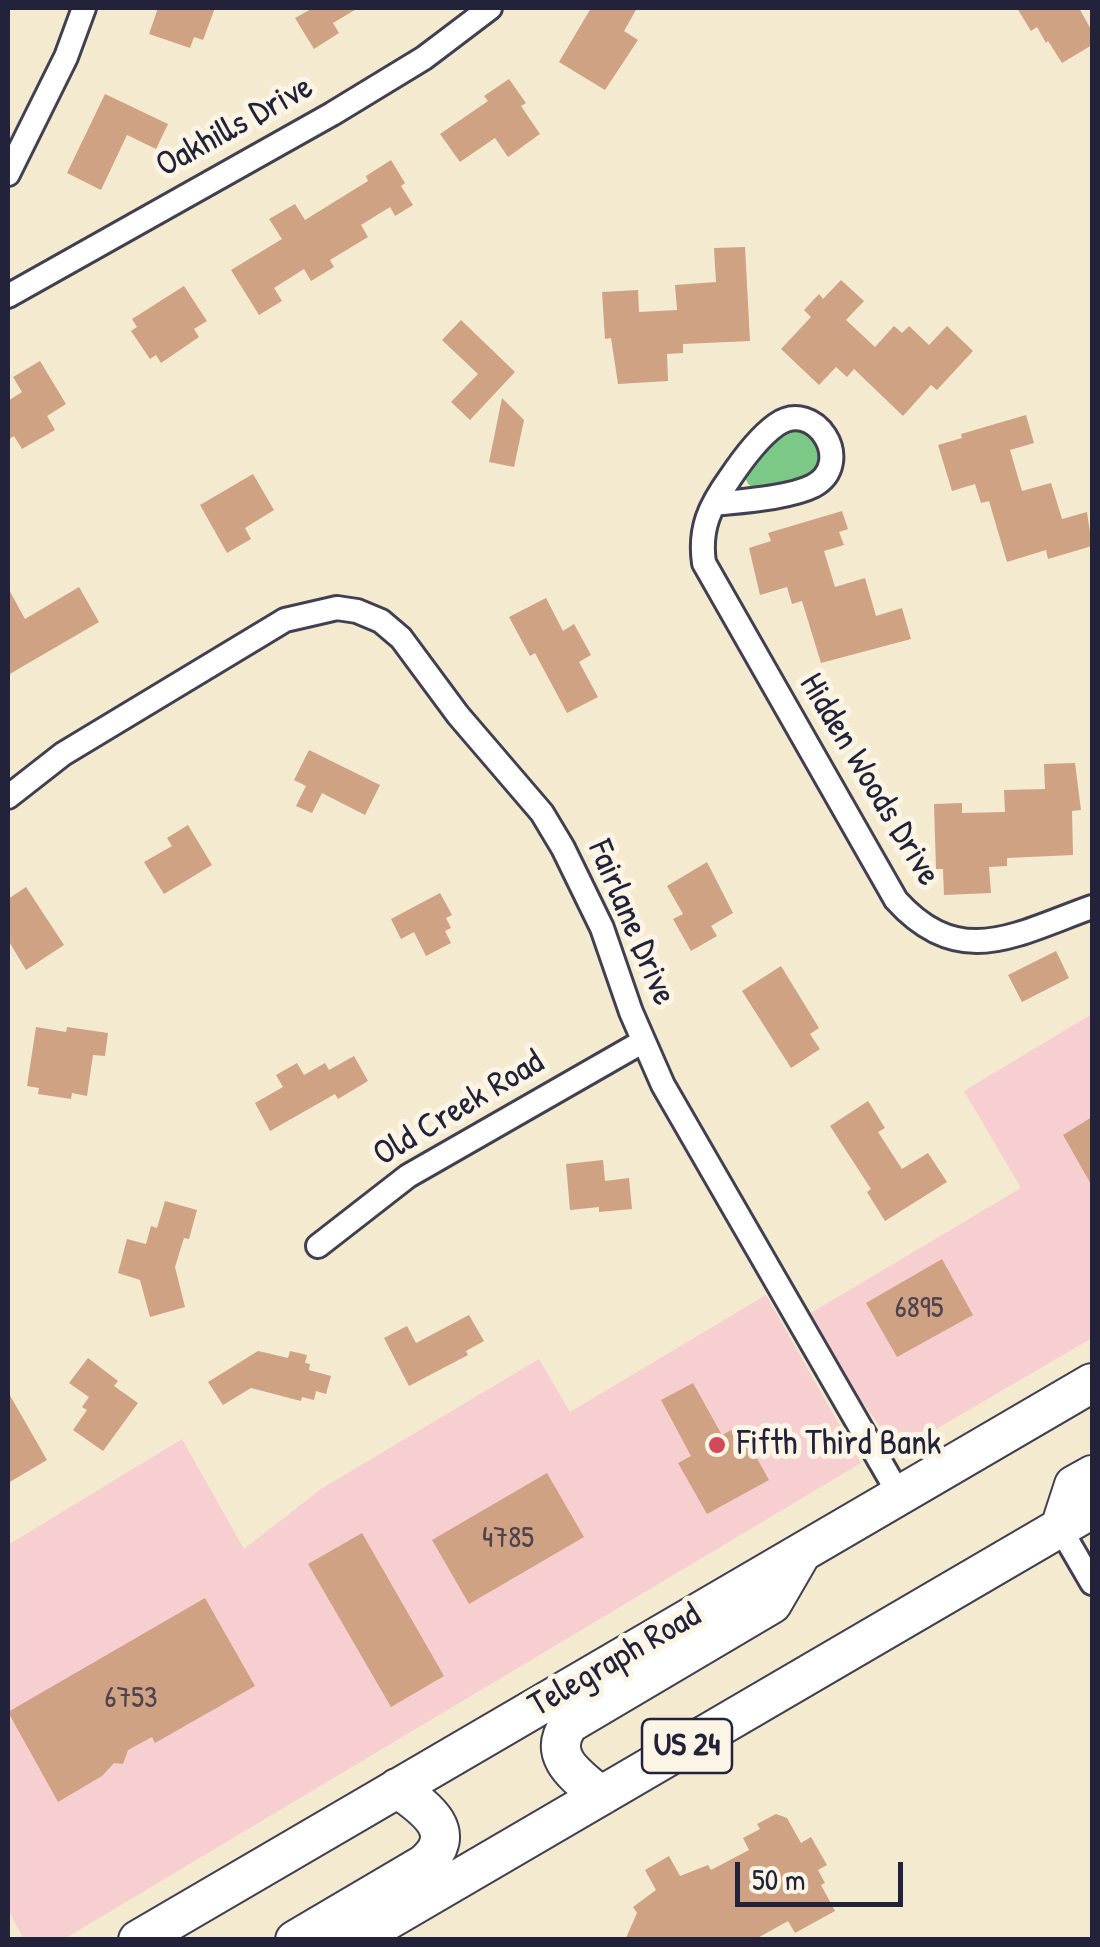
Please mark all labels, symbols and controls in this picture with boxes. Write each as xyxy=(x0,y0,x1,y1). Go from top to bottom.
street label: Oakhills Drive xyxy=(149,67,321,187)
street label: Hidden Woods Drive xyxy=(789,666,949,894)
street label: Fairlane Drive xyxy=(578,834,684,1012)
street label: Old Creek Road xyxy=(366,1042,552,1176)
house number: 6895 xyxy=(895,1291,943,1327)
place label: Fifth Third Bank xyxy=(737,1424,941,1466)
marker: Fifth Third Bank xyxy=(706,1434,728,1456)
house number: 4785 xyxy=(482,1521,534,1557)
street label: Telegraph Road xyxy=(522,1595,708,1727)
house number: 6753 xyxy=(105,1681,157,1717)
road number: US 24 xyxy=(642,1719,732,1773)
scale bar xyxy=(740,1842,908,1904)
text: 50 m xyxy=(752,1859,805,1899)

